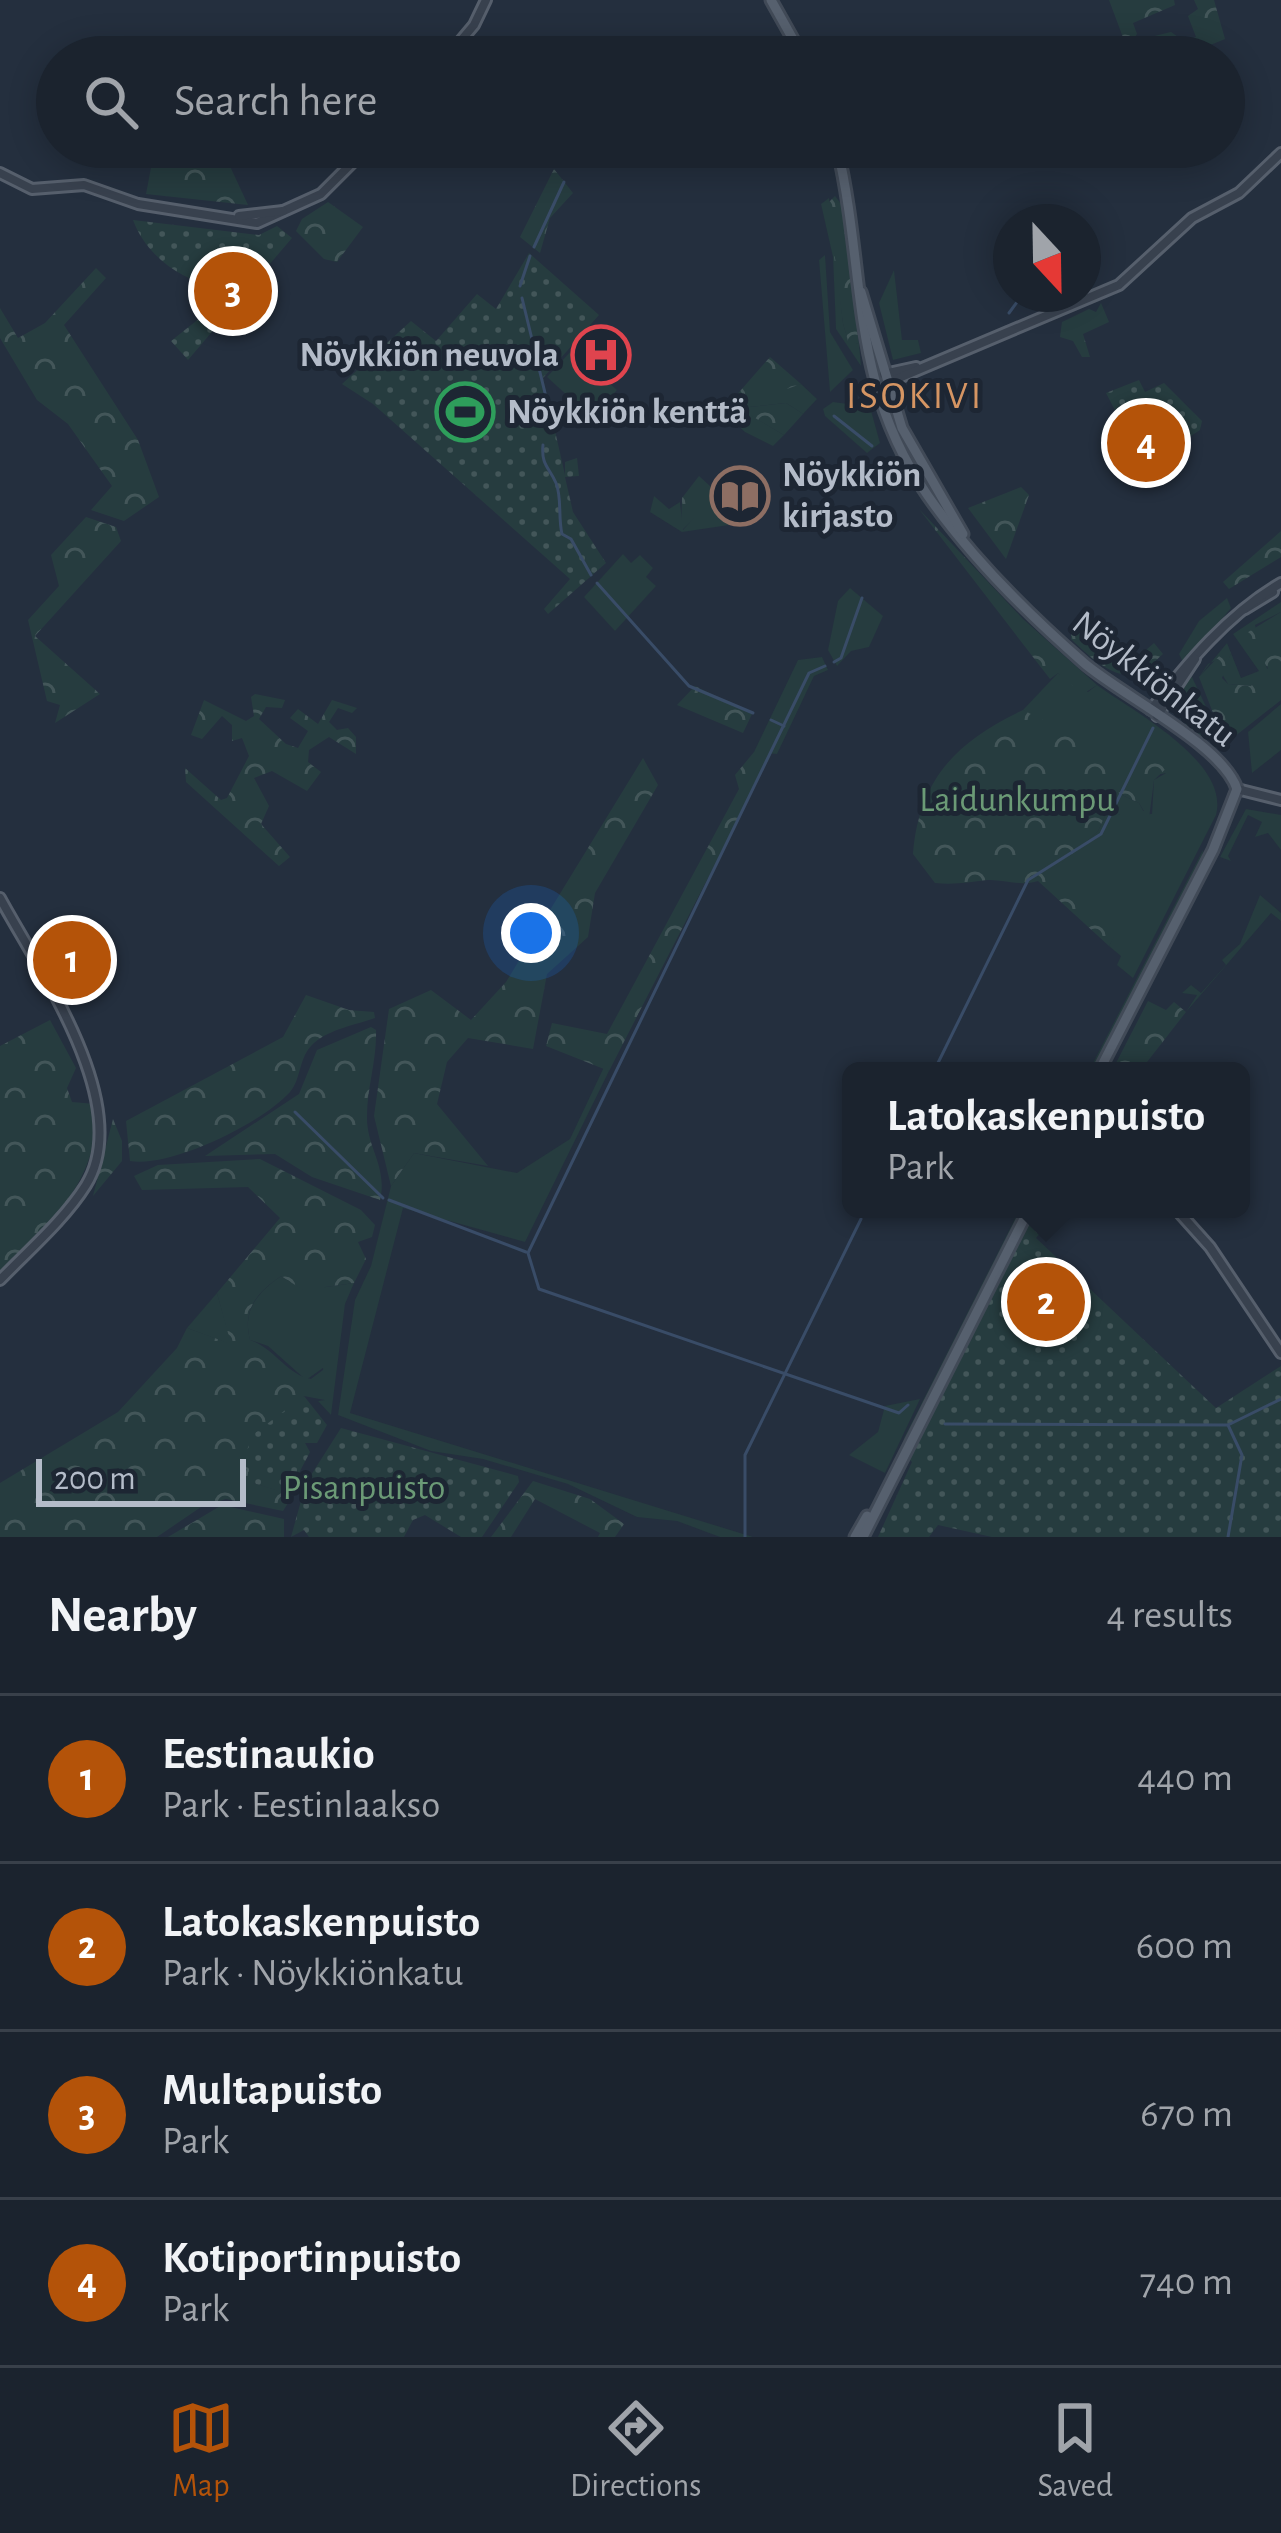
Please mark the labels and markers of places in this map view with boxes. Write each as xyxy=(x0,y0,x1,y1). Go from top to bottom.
pin: 3 xyxy=(194,246,272,336)
hospital icon: Nöykkiön neuvola xyxy=(570,324,632,386)
place label: Nöykkiön neuvola xyxy=(299,337,559,373)
sports icon: Nöykkiön kenttä xyxy=(434,381,496,443)
place label: Nöykkiön kenttä xyxy=(507,394,747,430)
pin: 4 xyxy=(1107,398,1185,488)
place label: Nöykkiön kirjasto xyxy=(782,457,921,534)
library icon: Nöykkiön kirjasto xyxy=(709,465,771,527)
pin: 1 xyxy=(33,915,111,1005)
pin: 2 xyxy=(1007,1257,1085,1347)

